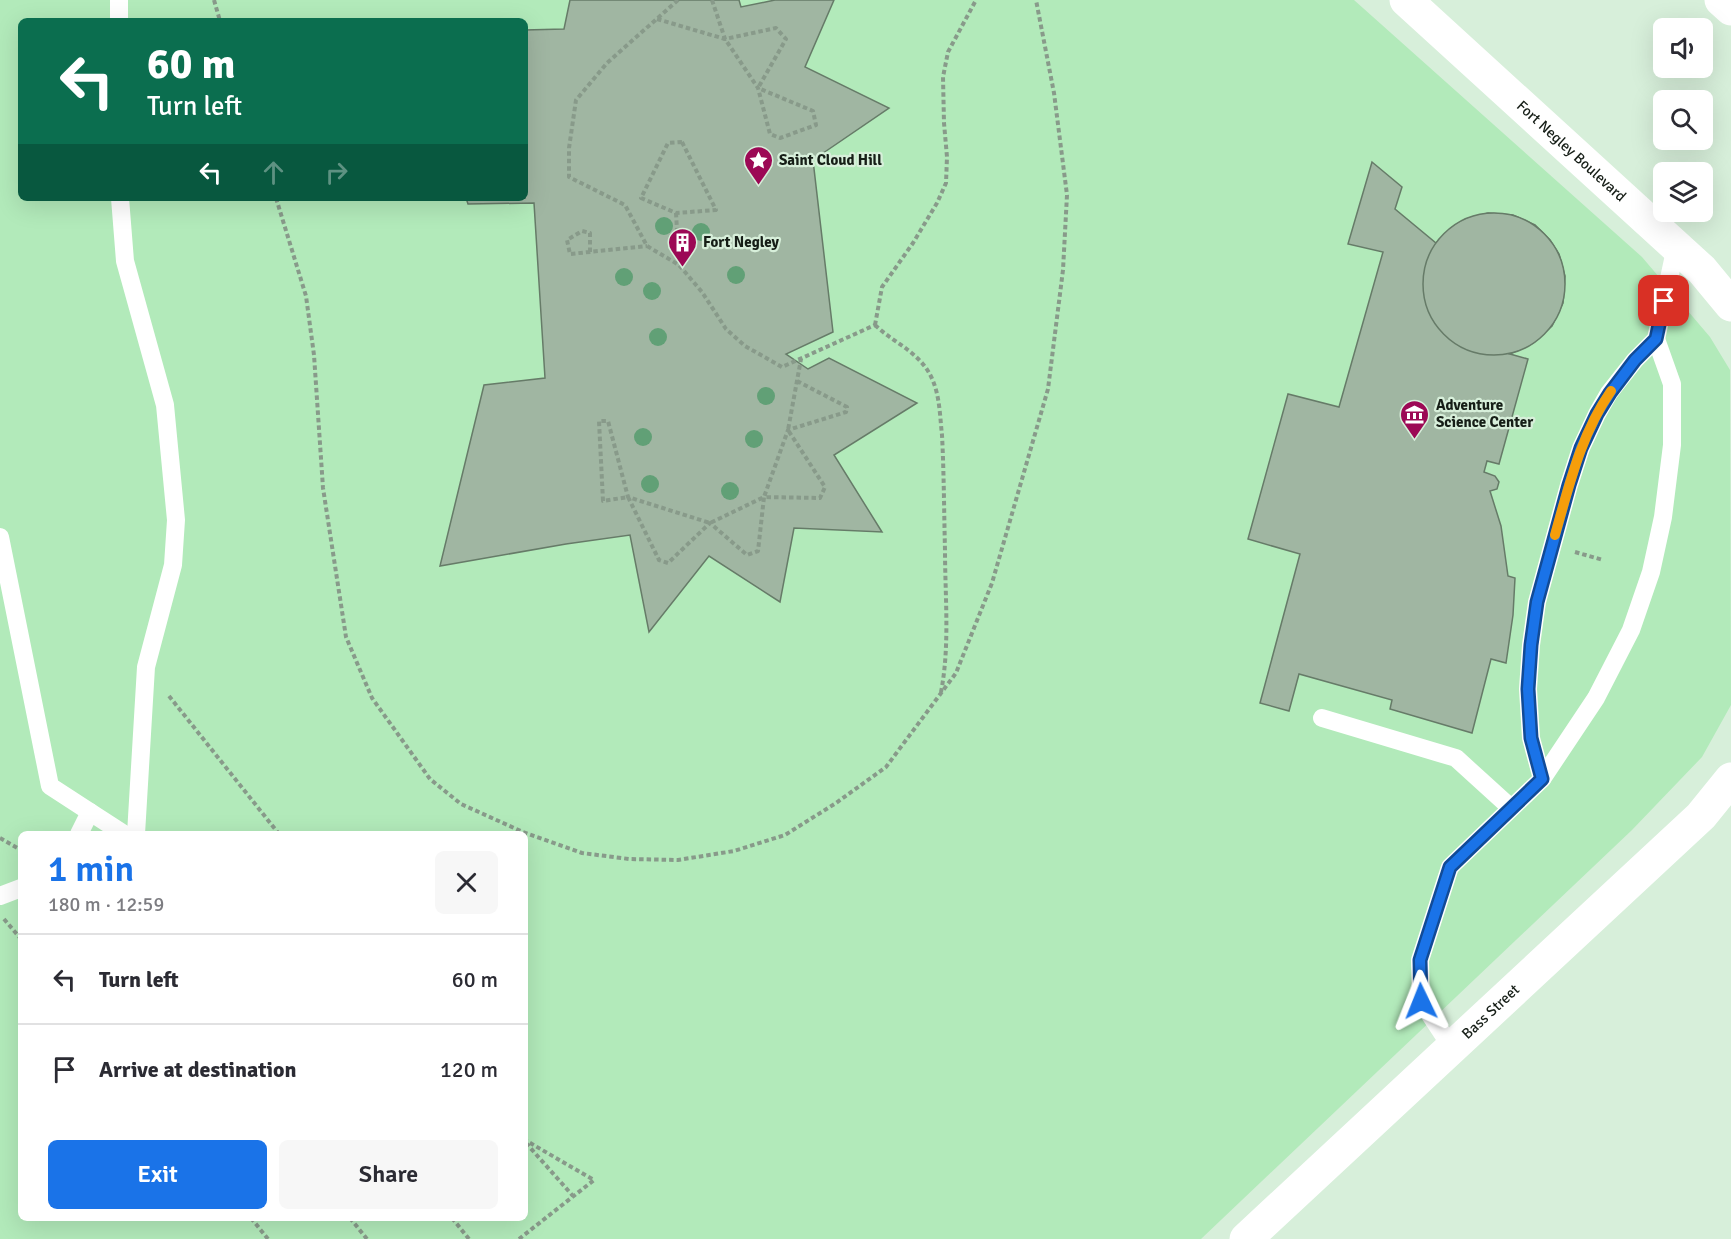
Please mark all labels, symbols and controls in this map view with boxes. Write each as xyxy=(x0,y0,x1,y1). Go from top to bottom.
map controls xyxy=(1653,18,1713,222)
button: sound xyxy=(1653,18,1713,78)
text: 60 m xyxy=(147,39,236,90)
icon: left xyxy=(48,42,126,120)
text: Turn left xyxy=(147,90,242,123)
button: search xyxy=(1653,90,1713,150)
street label: Fort Negley Boulevard xyxy=(1513,97,1630,205)
place icon: Saint Cloud Hill xyxy=(742,144,774,186)
place label: Saint Cloud Hill xyxy=(779,151,882,169)
icon: left xyxy=(194,156,227,189)
icon: ahead xyxy=(257,156,290,189)
icon: right xyxy=(320,156,353,189)
button: layers xyxy=(1653,162,1713,222)
building icon: Fort Negley xyxy=(666,226,698,268)
place label: Fort Negley xyxy=(703,233,780,251)
pin xyxy=(1638,275,1689,326)
icon: arrive xyxy=(1647,284,1680,317)
place label: Adventure Science Center xyxy=(1436,396,1533,431)
museum icon: Adventure Science Center xyxy=(1399,398,1431,440)
text: 1 min xyxy=(48,847,134,892)
button: close xyxy=(435,851,498,914)
text: 180 m · 12:59 xyxy=(48,892,164,917)
icon: left xyxy=(48,963,81,996)
text: Turn left xyxy=(99,966,179,993)
text: 60 m xyxy=(452,966,498,993)
position arrow xyxy=(1389,969,1453,1033)
street label: Bass Street xyxy=(1458,980,1523,1043)
icon: arrive xyxy=(48,1053,81,1086)
text: Arrive at destination xyxy=(99,1056,296,1083)
text: 120 m xyxy=(440,1056,498,1083)
button: Exit xyxy=(48,1140,267,1209)
button: Share xyxy=(279,1140,498,1209)

